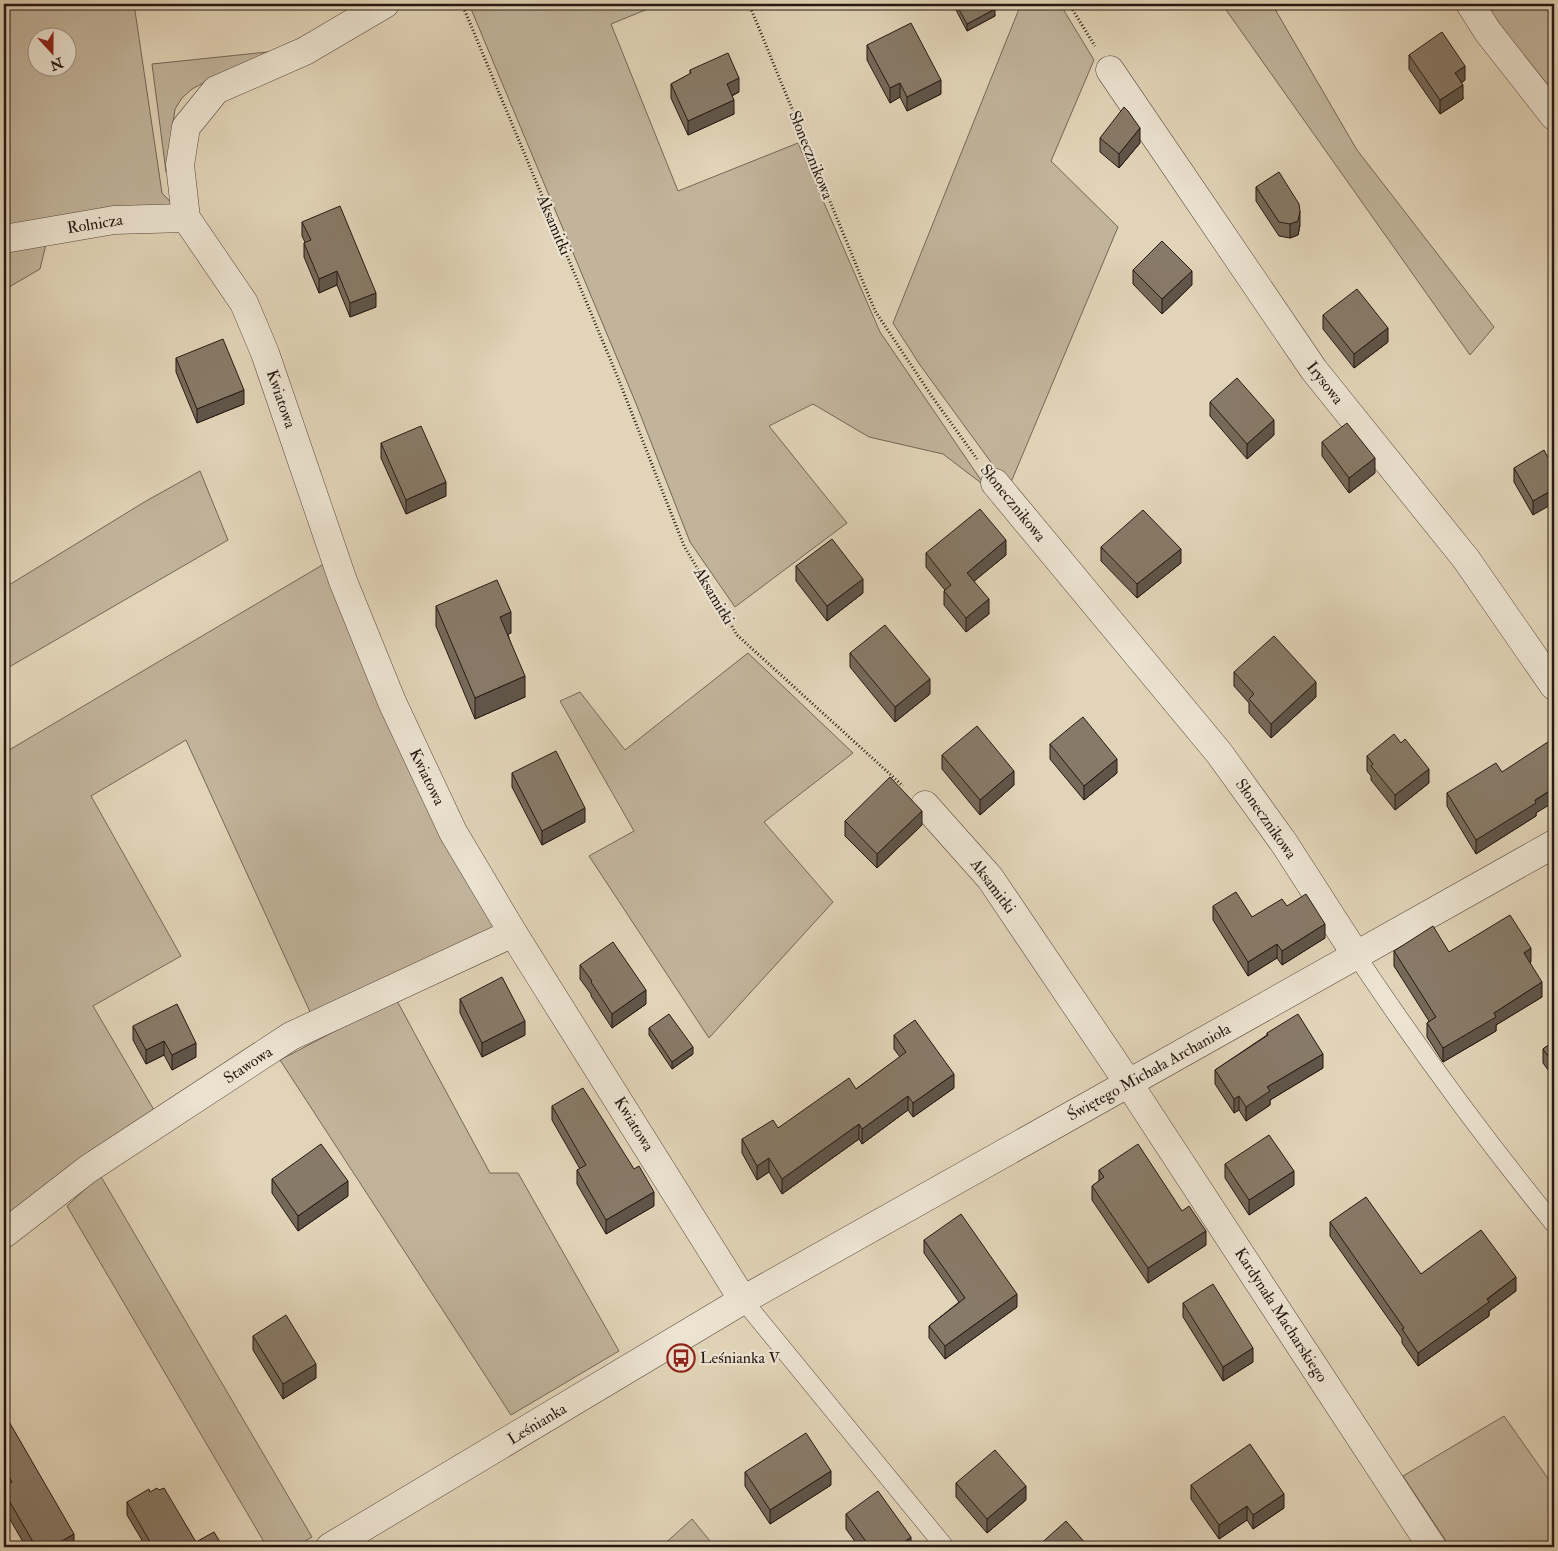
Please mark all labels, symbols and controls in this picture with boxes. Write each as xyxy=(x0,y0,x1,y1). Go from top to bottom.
north arrow xyxy=(28,28,78,78)
text: N xyxy=(47,53,66,74)
street label: Słonecznikowa xyxy=(784,108,838,203)
street label: Aksamitki xyxy=(532,191,576,258)
street label: Rolnicza xyxy=(66,210,125,238)
street label: Irysowa xyxy=(1302,358,1348,409)
street label: Kwiatowa xyxy=(262,367,300,431)
street label: Słonecznikowa xyxy=(976,460,1051,546)
street label: Aksamitki xyxy=(689,563,739,628)
street label: Kwiatowa xyxy=(405,745,449,809)
street label: Słonecznikowa xyxy=(1231,775,1301,863)
street label: Aksamitki xyxy=(965,854,1020,917)
street label: Świętego Michała Archanioła xyxy=(1064,1019,1235,1125)
street label: Stawowa xyxy=(220,1042,277,1088)
street label: Kwiatowa xyxy=(609,1093,659,1155)
street label: Kardynała Macharskiego xyxy=(1230,1244,1332,1386)
bus stop icon: Leśnianka V xyxy=(666,1343,696,1373)
place label: Leśnianka V xyxy=(700,1348,781,1368)
street label: Leśnianka xyxy=(504,1398,570,1449)

